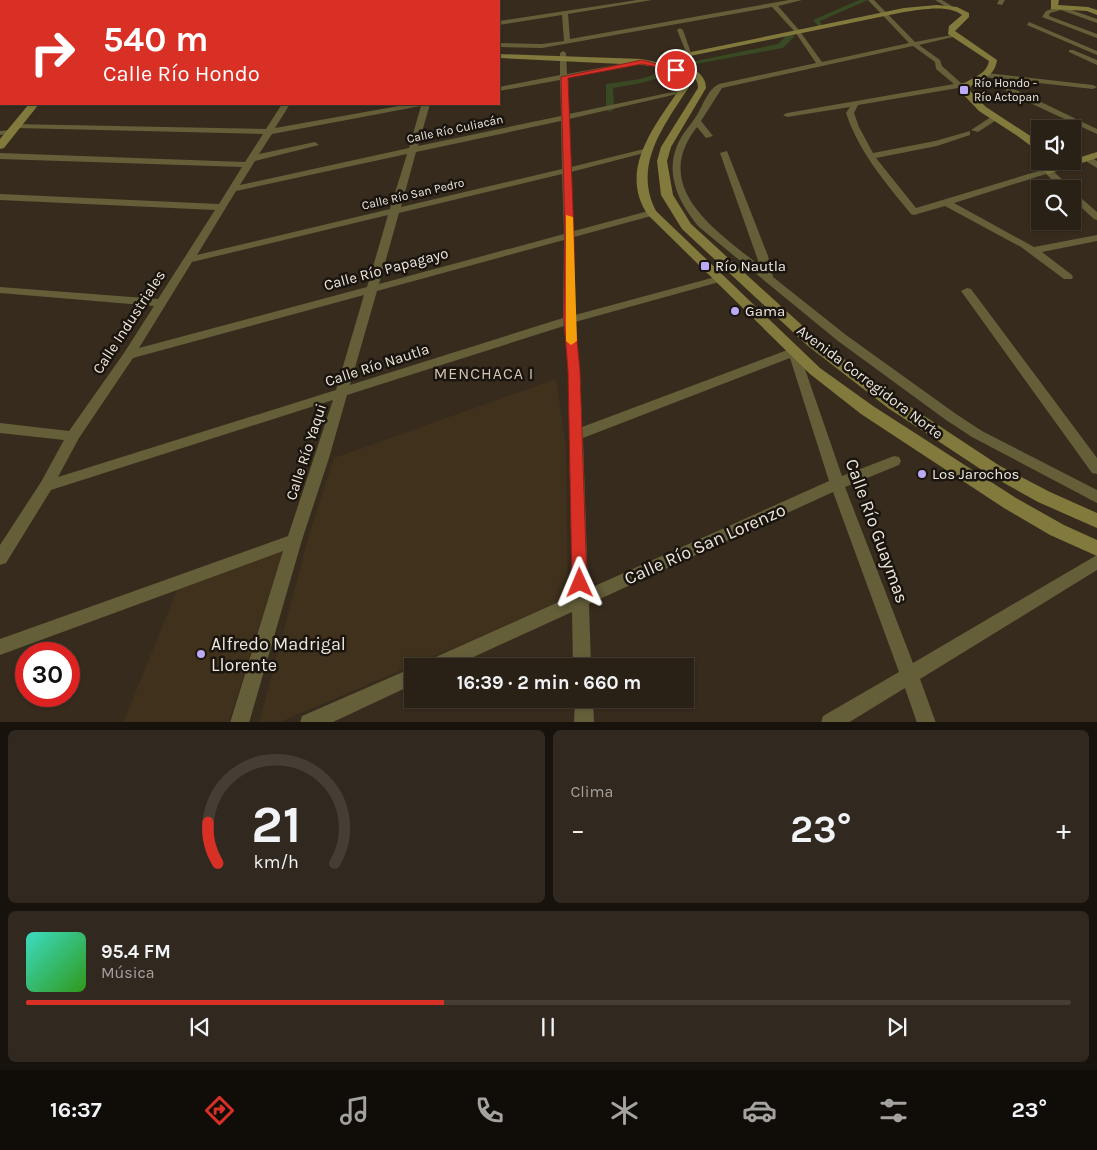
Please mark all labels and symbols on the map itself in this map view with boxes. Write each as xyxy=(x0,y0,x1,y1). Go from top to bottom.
pin xyxy=(655,49,697,91)
place label: Río Hondo - Río Actopan xyxy=(974,76,1039,104)
marker: Río Hondo - Río Actopan xyxy=(958,84,970,96)
street label: Calle Río Culiacán xyxy=(406,112,504,146)
street label: Calle Río San Pedro xyxy=(360,175,466,213)
street label: Calle Río Papagayo xyxy=(322,244,450,294)
place label: Río Nautla xyxy=(715,257,786,275)
marker: Río Nautla xyxy=(699,260,711,272)
street label: Calle Industriales xyxy=(89,267,169,377)
place label: Gama xyxy=(745,302,785,320)
marker: Gama xyxy=(729,305,741,317)
street label: Avenida Corregidora Norte xyxy=(793,321,947,443)
street label: Calle Río Nautla xyxy=(323,340,431,390)
district label: MENCHACA I xyxy=(434,364,534,383)
street label: Calle Río Yaqui xyxy=(282,401,330,503)
street label: Calle Río Guaymas xyxy=(841,456,913,606)
place label: Los Jarochos xyxy=(932,465,1019,483)
marker: Los Jarochos xyxy=(916,468,928,480)
street label: Calle Río San Lorenzo xyxy=(621,499,789,589)
position arrow xyxy=(553,556,605,608)
place label: Alfredo Madrigal Llorente xyxy=(211,633,346,676)
speed limit sign: 30 xyxy=(15,642,80,707)
marker: Alfredo Madrigal Llorente xyxy=(195,648,207,660)

